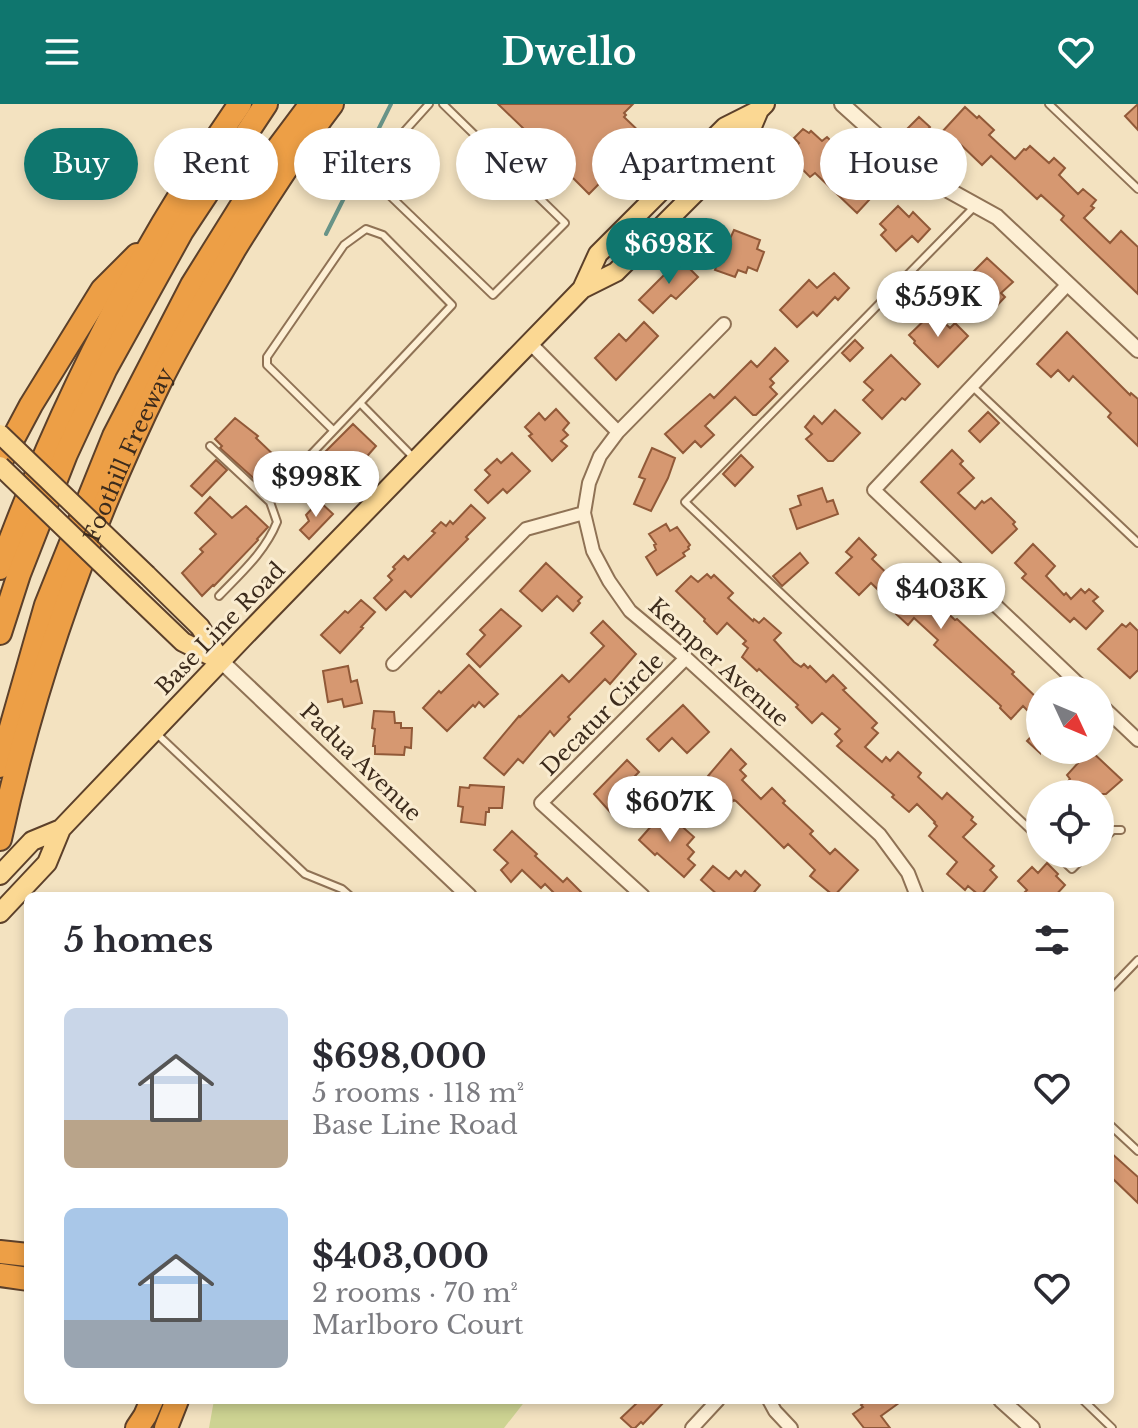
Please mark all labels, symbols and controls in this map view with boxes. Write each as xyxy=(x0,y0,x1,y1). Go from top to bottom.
icon: menu xyxy=(40,30,84,74)
text: Dwello xyxy=(502,30,636,75)
icon: heart xyxy=(1054,30,1098,74)
chip: Buy xyxy=(24,128,138,200)
chip: Rent xyxy=(154,128,278,200)
chip: Filters xyxy=(294,128,440,200)
chip: New xyxy=(456,128,576,200)
chip: Apartment xyxy=(592,128,804,200)
chip: House xyxy=(820,128,967,200)
pin: $698K xyxy=(613,218,725,286)
text: $698K xyxy=(624,228,714,260)
pin: $559K xyxy=(882,271,994,339)
text: $559K xyxy=(895,281,981,313)
street label: Foothill Freeway xyxy=(78,363,179,546)
pin: $998K xyxy=(260,451,372,519)
text: $998K xyxy=(271,461,361,493)
street label: Base Line Road xyxy=(150,556,291,700)
pin: $403K xyxy=(885,563,997,631)
text: $403K xyxy=(895,573,987,605)
street label: Kemper Avenue xyxy=(643,592,794,732)
street label: Decatur Circle xyxy=(535,647,669,781)
north arrow xyxy=(1026,676,1114,764)
map controls xyxy=(1026,676,1114,868)
street label: Padua Avenue xyxy=(295,698,427,827)
pin: $607K xyxy=(614,776,726,844)
button: locate xyxy=(1026,780,1114,868)
text: $607K xyxy=(626,786,714,818)
icon: filters xyxy=(1030,918,1074,962)
text: 5 homes xyxy=(64,919,213,961)
text: $698,000 xyxy=(312,1035,487,1077)
icon: home xyxy=(128,1040,224,1136)
icon: heart xyxy=(1030,1066,1074,1110)
text: 5 rooms · 118 m² xyxy=(312,1077,524,1109)
text: Base Line Road xyxy=(312,1109,518,1141)
text: $403,000 xyxy=(312,1235,489,1277)
icon: home xyxy=(128,1240,224,1336)
icon: heart xyxy=(1030,1266,1074,1310)
text: 2 rooms · 70 m² xyxy=(312,1277,518,1309)
text: Marlboro Court xyxy=(312,1309,524,1341)

